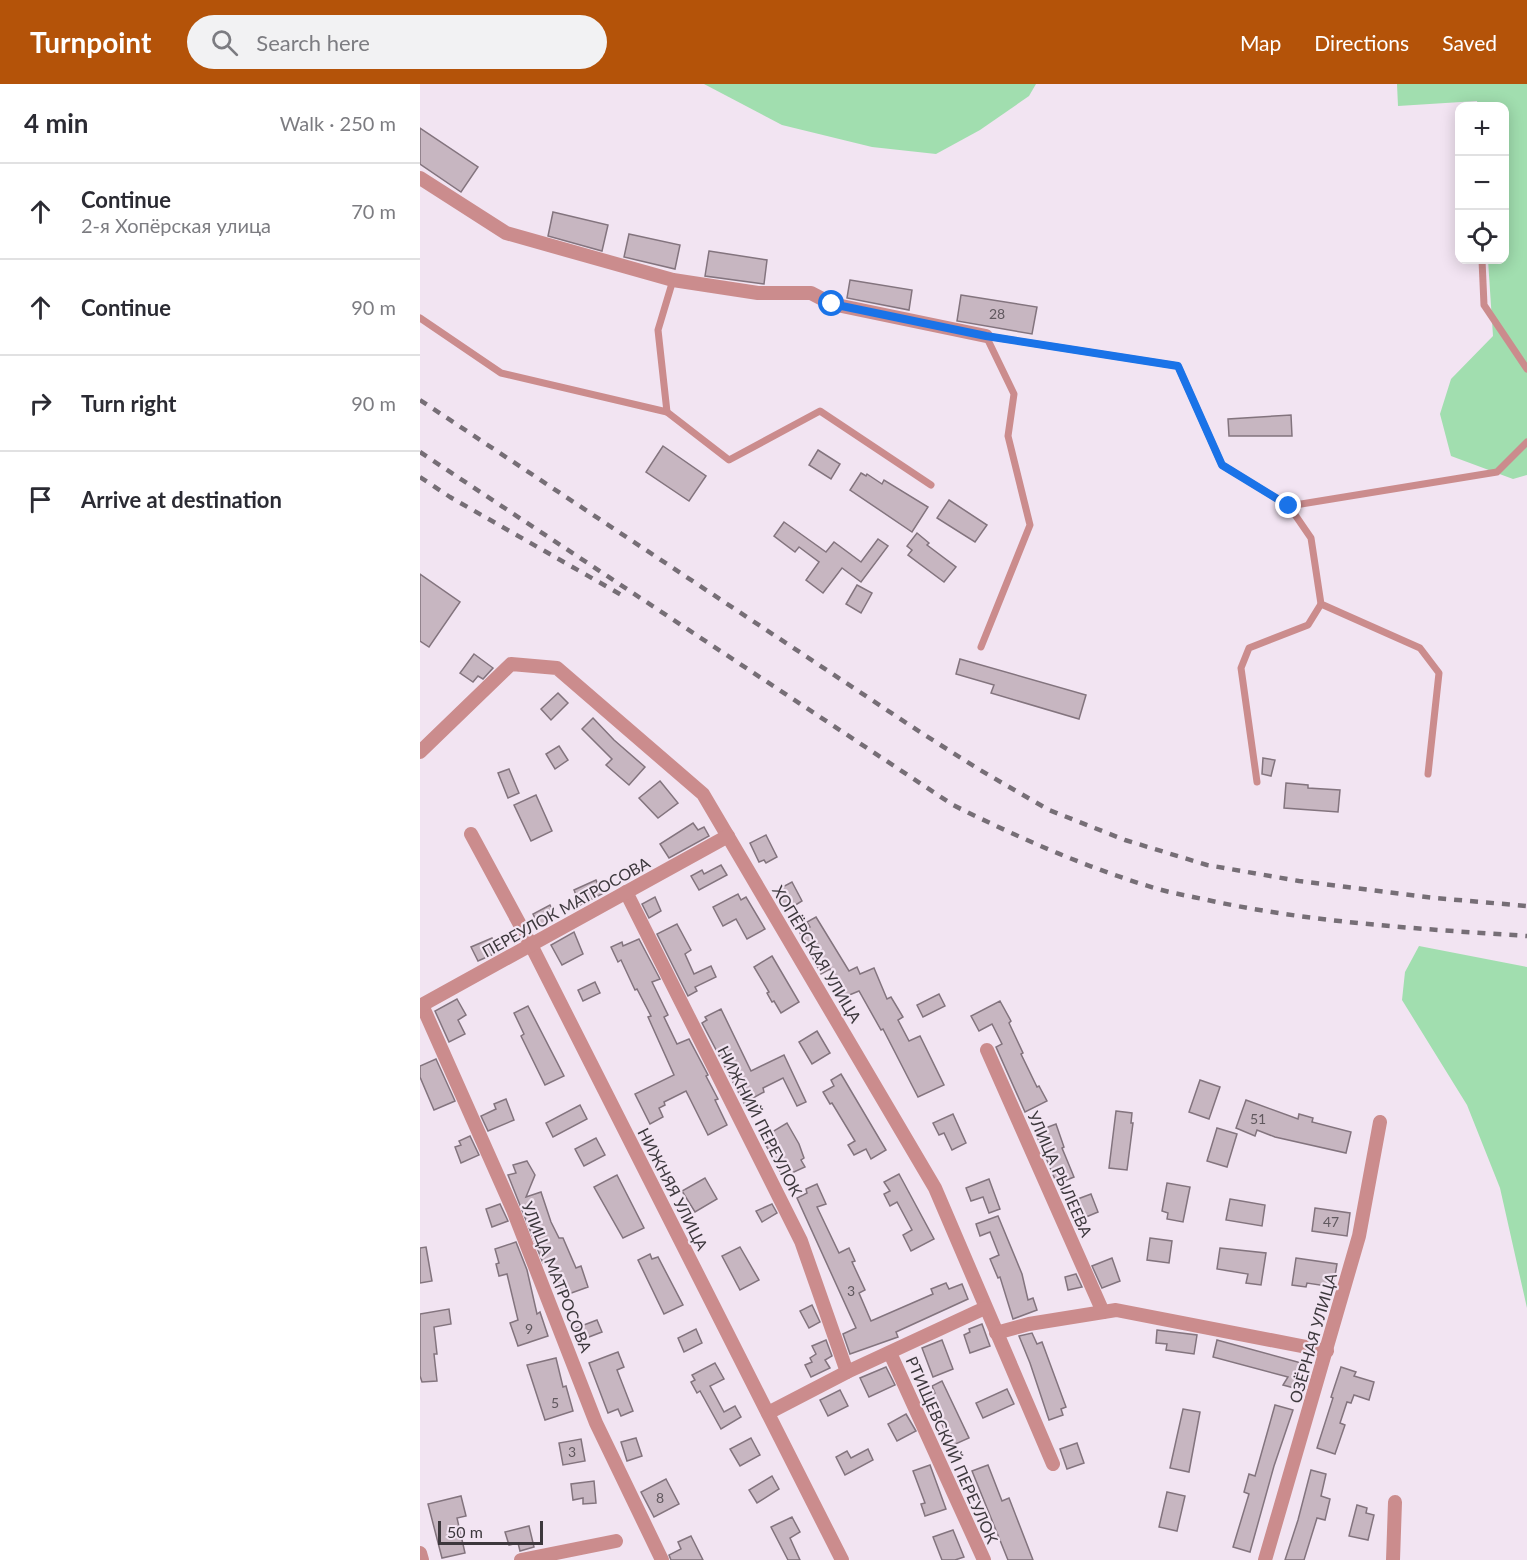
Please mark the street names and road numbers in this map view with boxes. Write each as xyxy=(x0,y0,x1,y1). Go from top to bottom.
street label: ПЕРЕУЛОК МАТРОСОВА xyxy=(479,852,653,961)
street label: ХОПЁРСКАЯ УЛИЦА xyxy=(769,882,866,1026)
street label: НИЖНИЙ ПЕРЕУЛОК xyxy=(714,1043,807,1199)
street label: УЛИЦА РЫЛЕЕВА xyxy=(1024,1108,1097,1240)
street label: НИЖНЯЯ УЛИЦА xyxy=(634,1124,713,1253)
street label: УЛИЦА МАТРОСОВА xyxy=(519,1199,596,1355)
street label: ОЗЁРНАЯ УЛИЦА xyxy=(1285,1270,1340,1405)
street label: РТИЩЕВСКИЙ ПЕРЕУЛОК xyxy=(903,1353,1002,1547)

